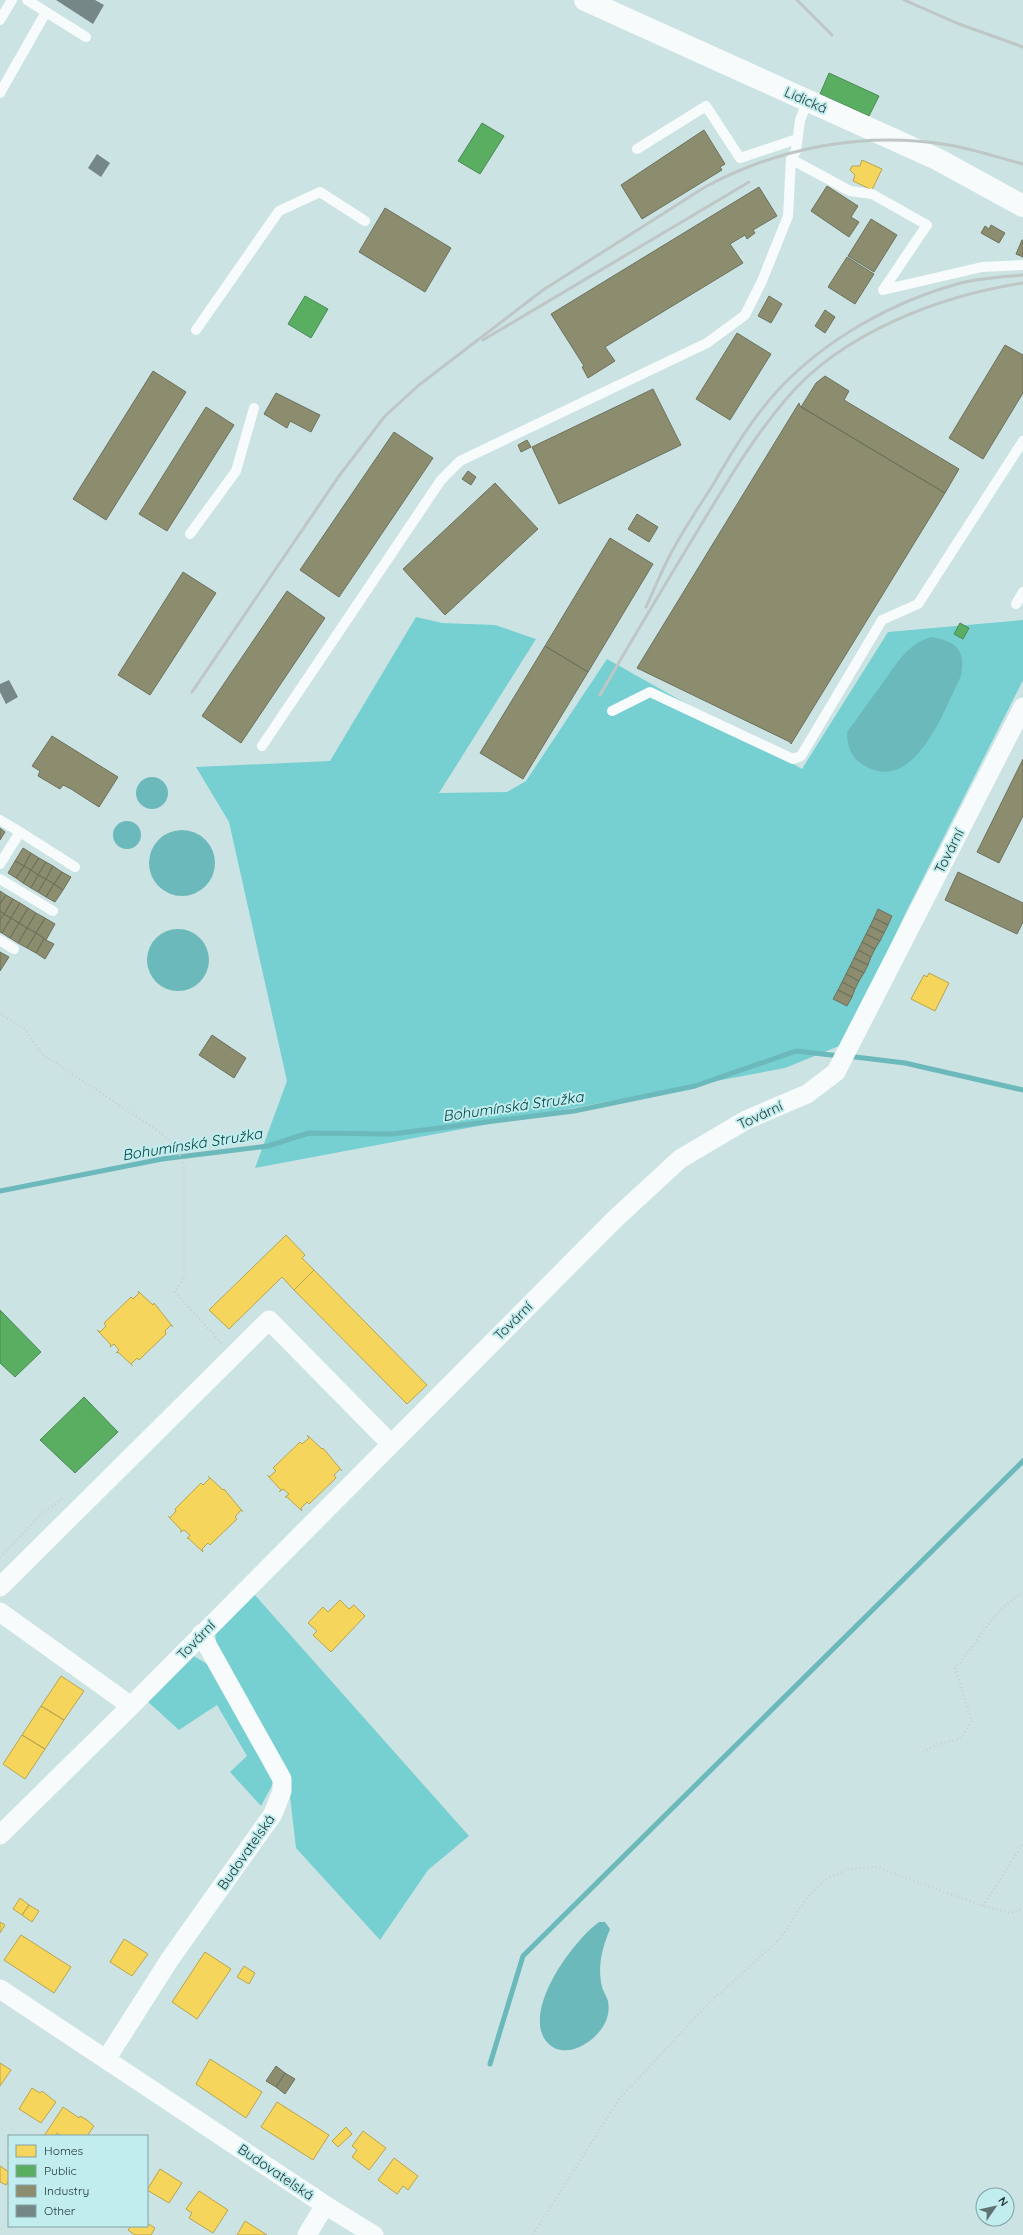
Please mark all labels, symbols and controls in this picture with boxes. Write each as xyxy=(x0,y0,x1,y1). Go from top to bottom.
street label: Lidická xyxy=(782,83,830,117)
street label: Tovární xyxy=(930,826,968,876)
water label: Bohumínská Stružka xyxy=(442,1087,585,1125)
street label: Tovární xyxy=(735,1097,785,1133)
water label: Bohumínská Stružka xyxy=(121,1123,264,1164)
street label: Tovární xyxy=(490,1298,536,1344)
street label: Tovární xyxy=(173,1617,219,1663)
street label: Budovatelská xyxy=(213,1811,279,1893)
legend xyxy=(8,2135,148,2227)
street label: Budovatelská xyxy=(234,2140,318,2204)
text: Homes xyxy=(44,2143,84,2158)
text: Public xyxy=(44,2163,77,2178)
text: Industry xyxy=(44,2183,89,2198)
north arrow xyxy=(975,2187,1015,2227)
text: N xyxy=(995,2194,1011,2209)
text: Other xyxy=(44,2203,76,2218)

